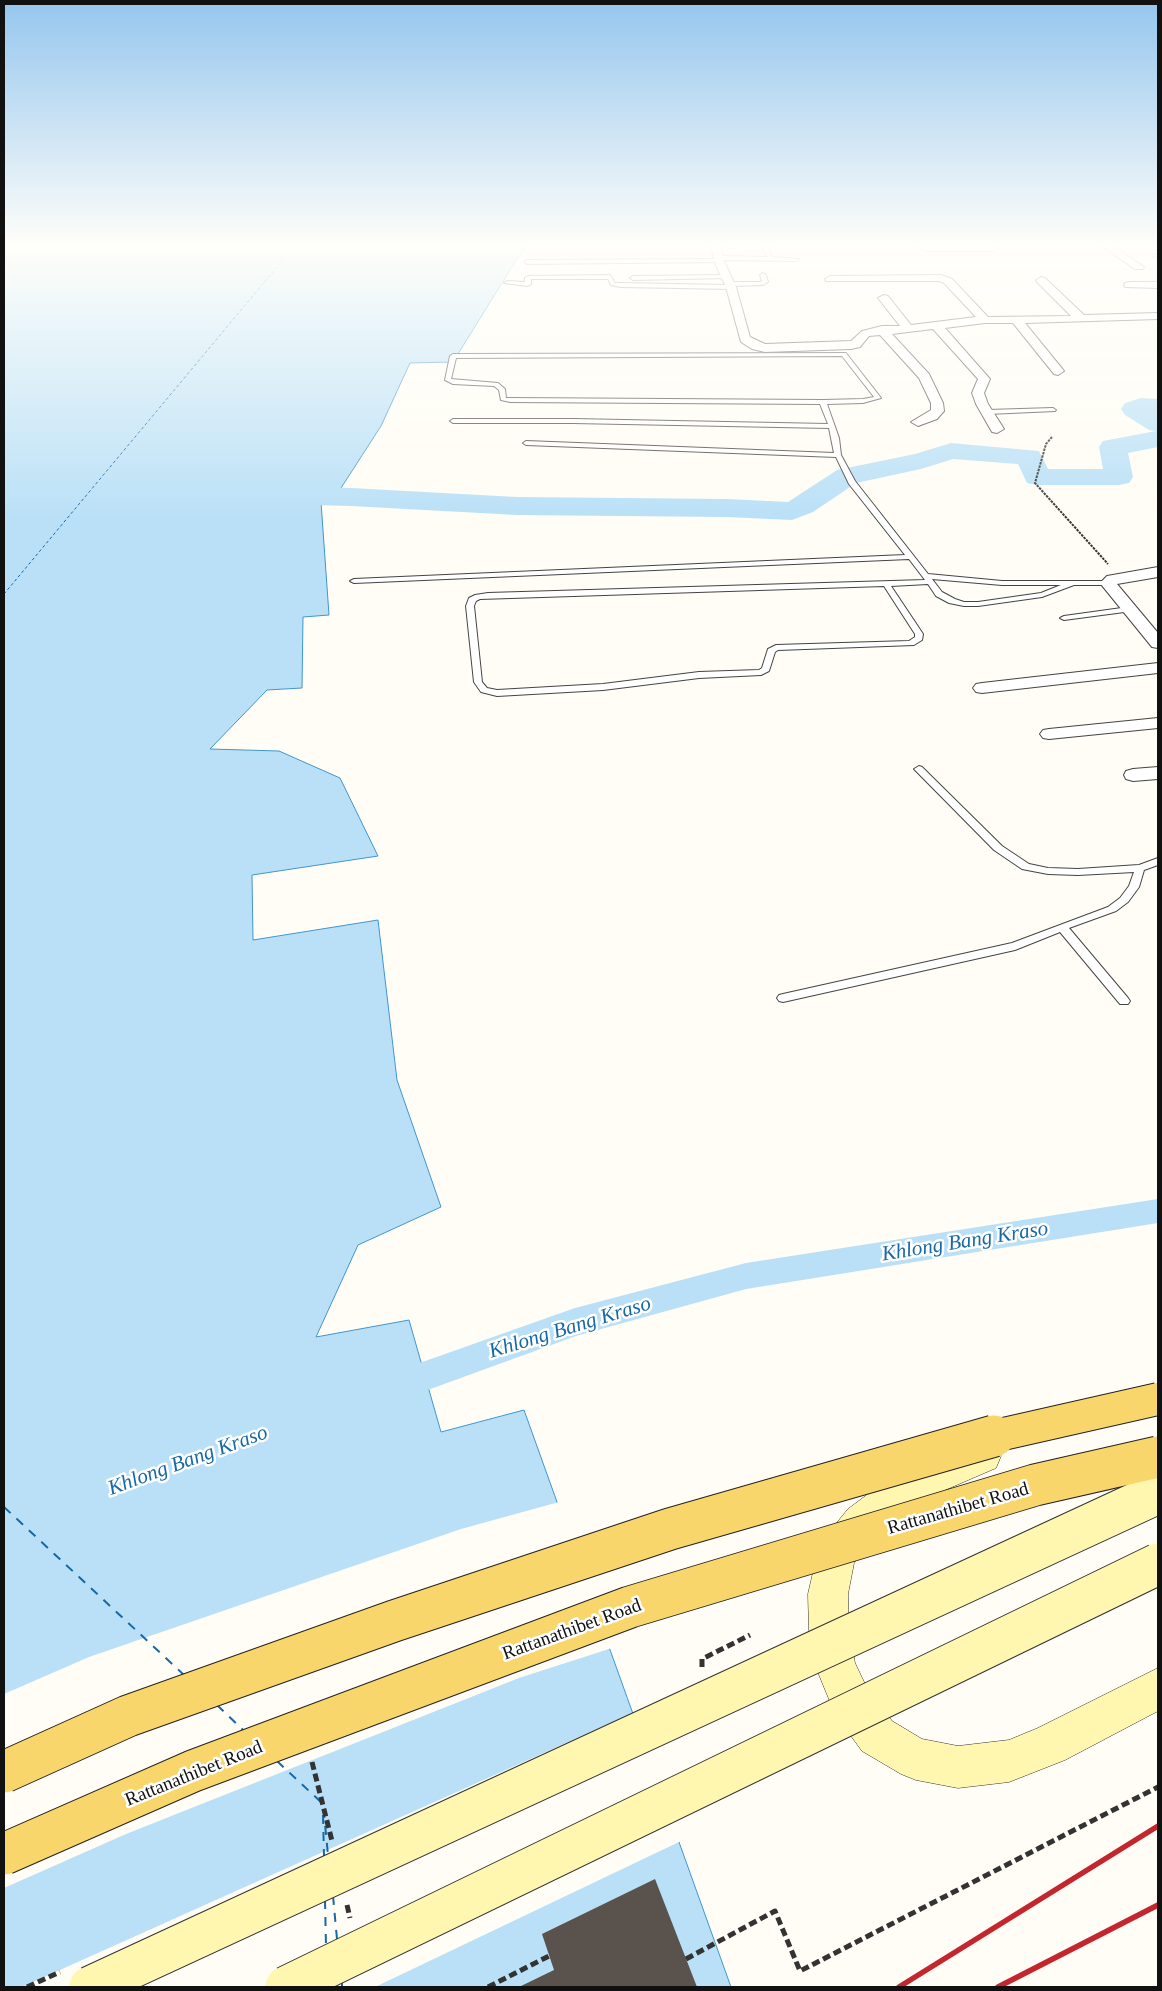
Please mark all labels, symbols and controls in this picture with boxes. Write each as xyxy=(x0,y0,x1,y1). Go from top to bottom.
water label: Khlong Bang Kraso xyxy=(870,1215,1060,1269)
water label: Khlong Bang Kraso xyxy=(476,1288,664,1368)
water label: Khlong Bang Kraso xyxy=(95,1417,281,1505)
street label: Rattanathibet Road xyxy=(872,1474,1044,1544)
street label: Rattanathibet Road xyxy=(487,1590,657,1670)
street label: Rattanathibet Road xyxy=(110,1731,278,1817)

